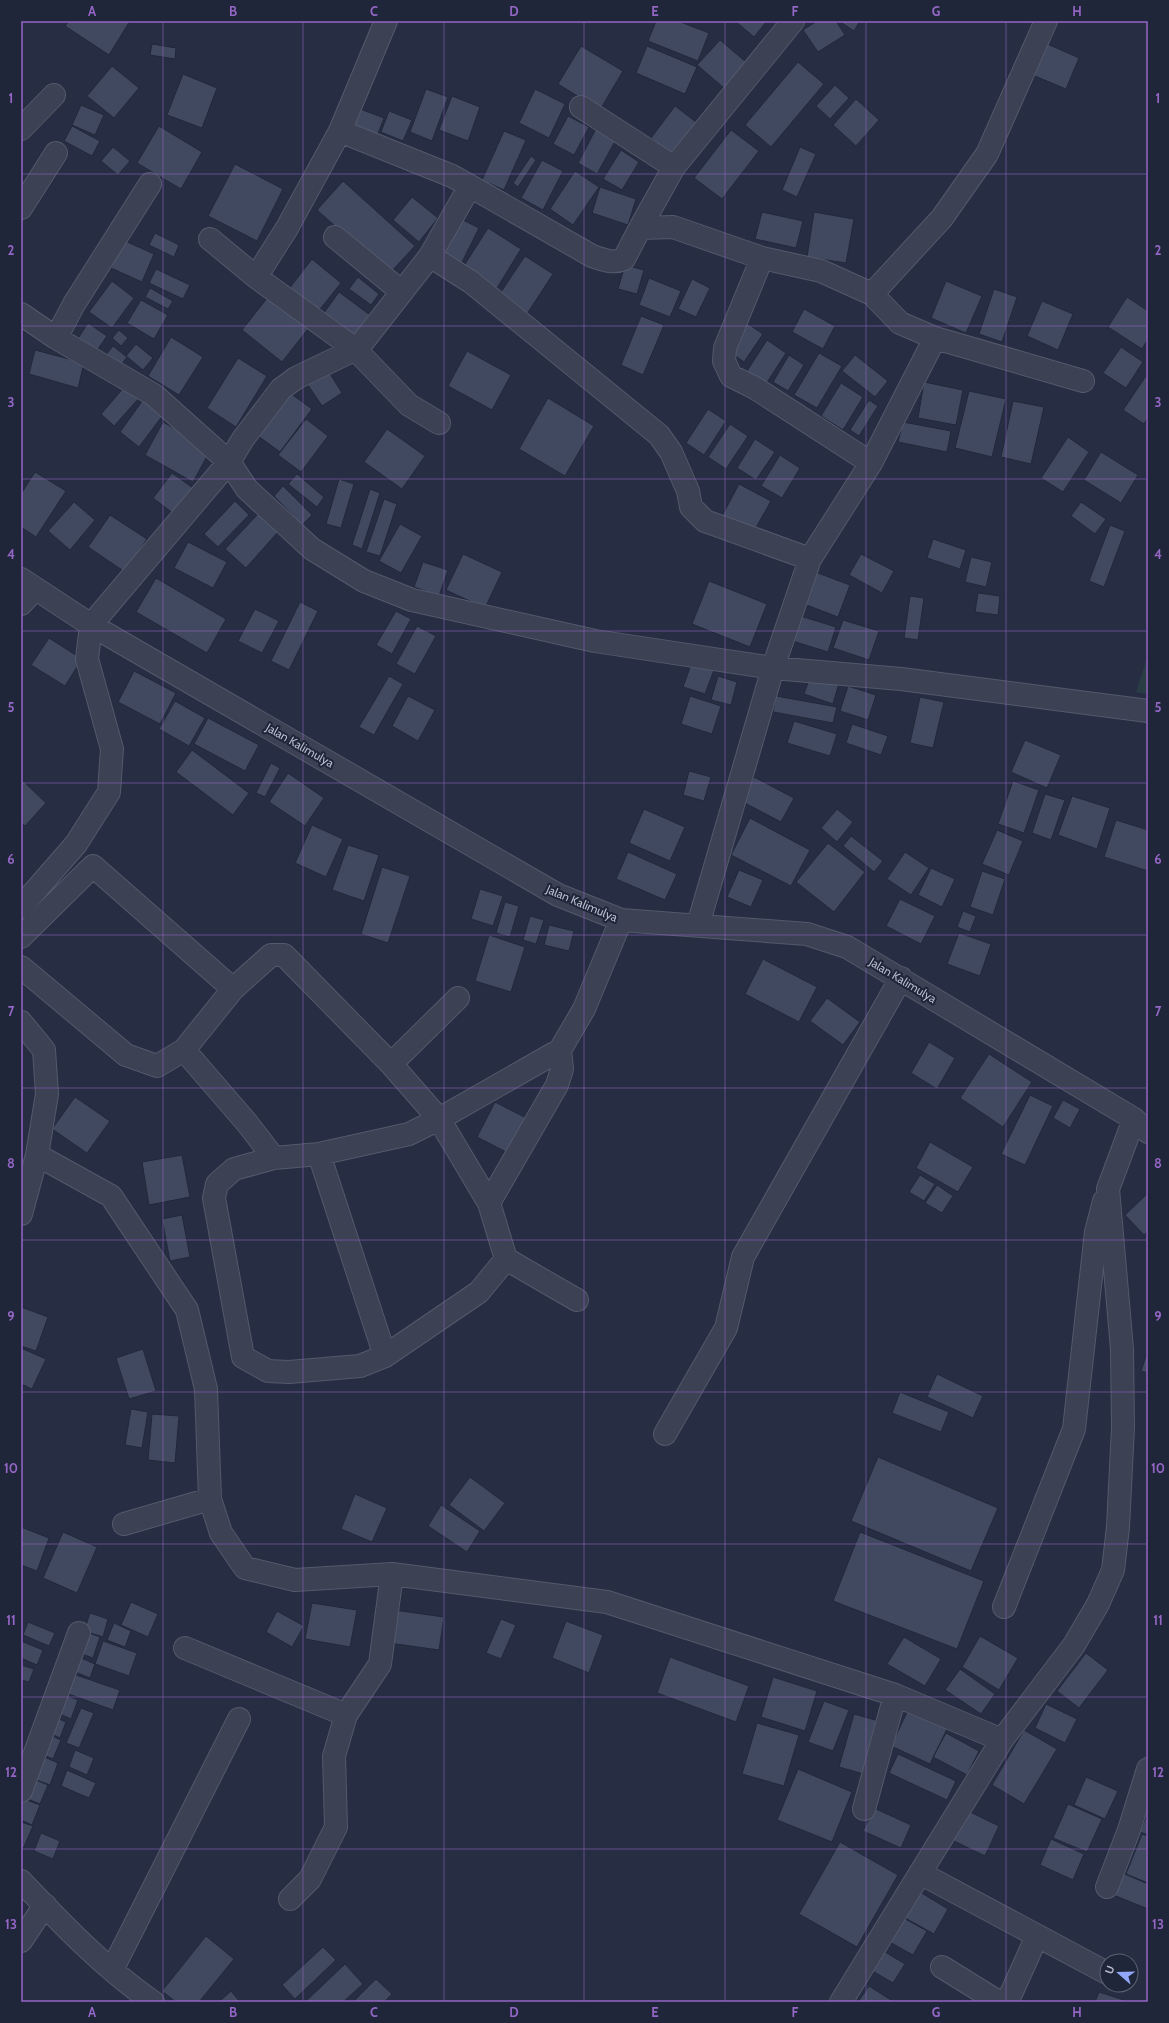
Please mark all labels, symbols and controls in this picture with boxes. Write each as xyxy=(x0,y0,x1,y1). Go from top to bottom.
text: A xyxy=(88,3,97,19)
text: B xyxy=(229,3,237,19)
text: C xyxy=(370,3,378,19)
text: D xyxy=(509,3,519,19)
text: E xyxy=(651,3,659,19)
text: F xyxy=(792,3,799,19)
text: G xyxy=(932,3,941,19)
text: H xyxy=(1072,3,1082,19)
text: 1 xyxy=(9,90,13,106)
text: 1 xyxy=(1156,90,1160,106)
text: 2 xyxy=(8,242,15,258)
text: 2 xyxy=(1155,242,1162,258)
text: 3 xyxy=(7,394,15,410)
text: 3 xyxy=(1154,394,1162,410)
text: 4 xyxy=(7,546,15,562)
text: 4 xyxy=(1154,546,1162,562)
text: 5 xyxy=(8,699,15,715)
text: 5 xyxy=(1155,699,1162,715)
street label: Jalan Kalimulya xyxy=(263,719,337,771)
text: 6 xyxy=(7,851,15,867)
text: 6 xyxy=(1154,851,1162,867)
street label: Jalan Kalimulya xyxy=(543,881,620,925)
street label: Jalan Kalimulya xyxy=(866,954,940,1006)
text: 7 xyxy=(8,1003,15,1019)
text: 7 xyxy=(1155,1003,1162,1019)
text: 8 xyxy=(7,1155,15,1171)
text: 8 xyxy=(1154,1155,1162,1171)
text: 9 xyxy=(7,1308,15,1324)
text: 9 xyxy=(1154,1308,1162,1324)
text: 10 xyxy=(4,1460,18,1476)
text: 10 xyxy=(1151,1460,1165,1476)
text: 11 xyxy=(6,1612,16,1628)
text: 11 xyxy=(1153,1612,1163,1628)
text: 12 xyxy=(5,1764,17,1780)
text: 12 xyxy=(1152,1764,1164,1780)
text: 13 xyxy=(5,1916,17,1932)
text: 13 xyxy=(1152,1916,1164,1932)
north arrow xyxy=(1099,1953,1139,1993)
text: U xyxy=(1102,1963,1118,1976)
text: A xyxy=(88,2004,97,2020)
text: B xyxy=(229,2004,237,2020)
text: C xyxy=(370,2004,378,2020)
text: D xyxy=(509,2004,519,2020)
text: E xyxy=(651,2004,659,2020)
text: F xyxy=(792,2004,799,2020)
text: G xyxy=(932,2004,941,2020)
text: H xyxy=(1072,2004,1082,2020)

